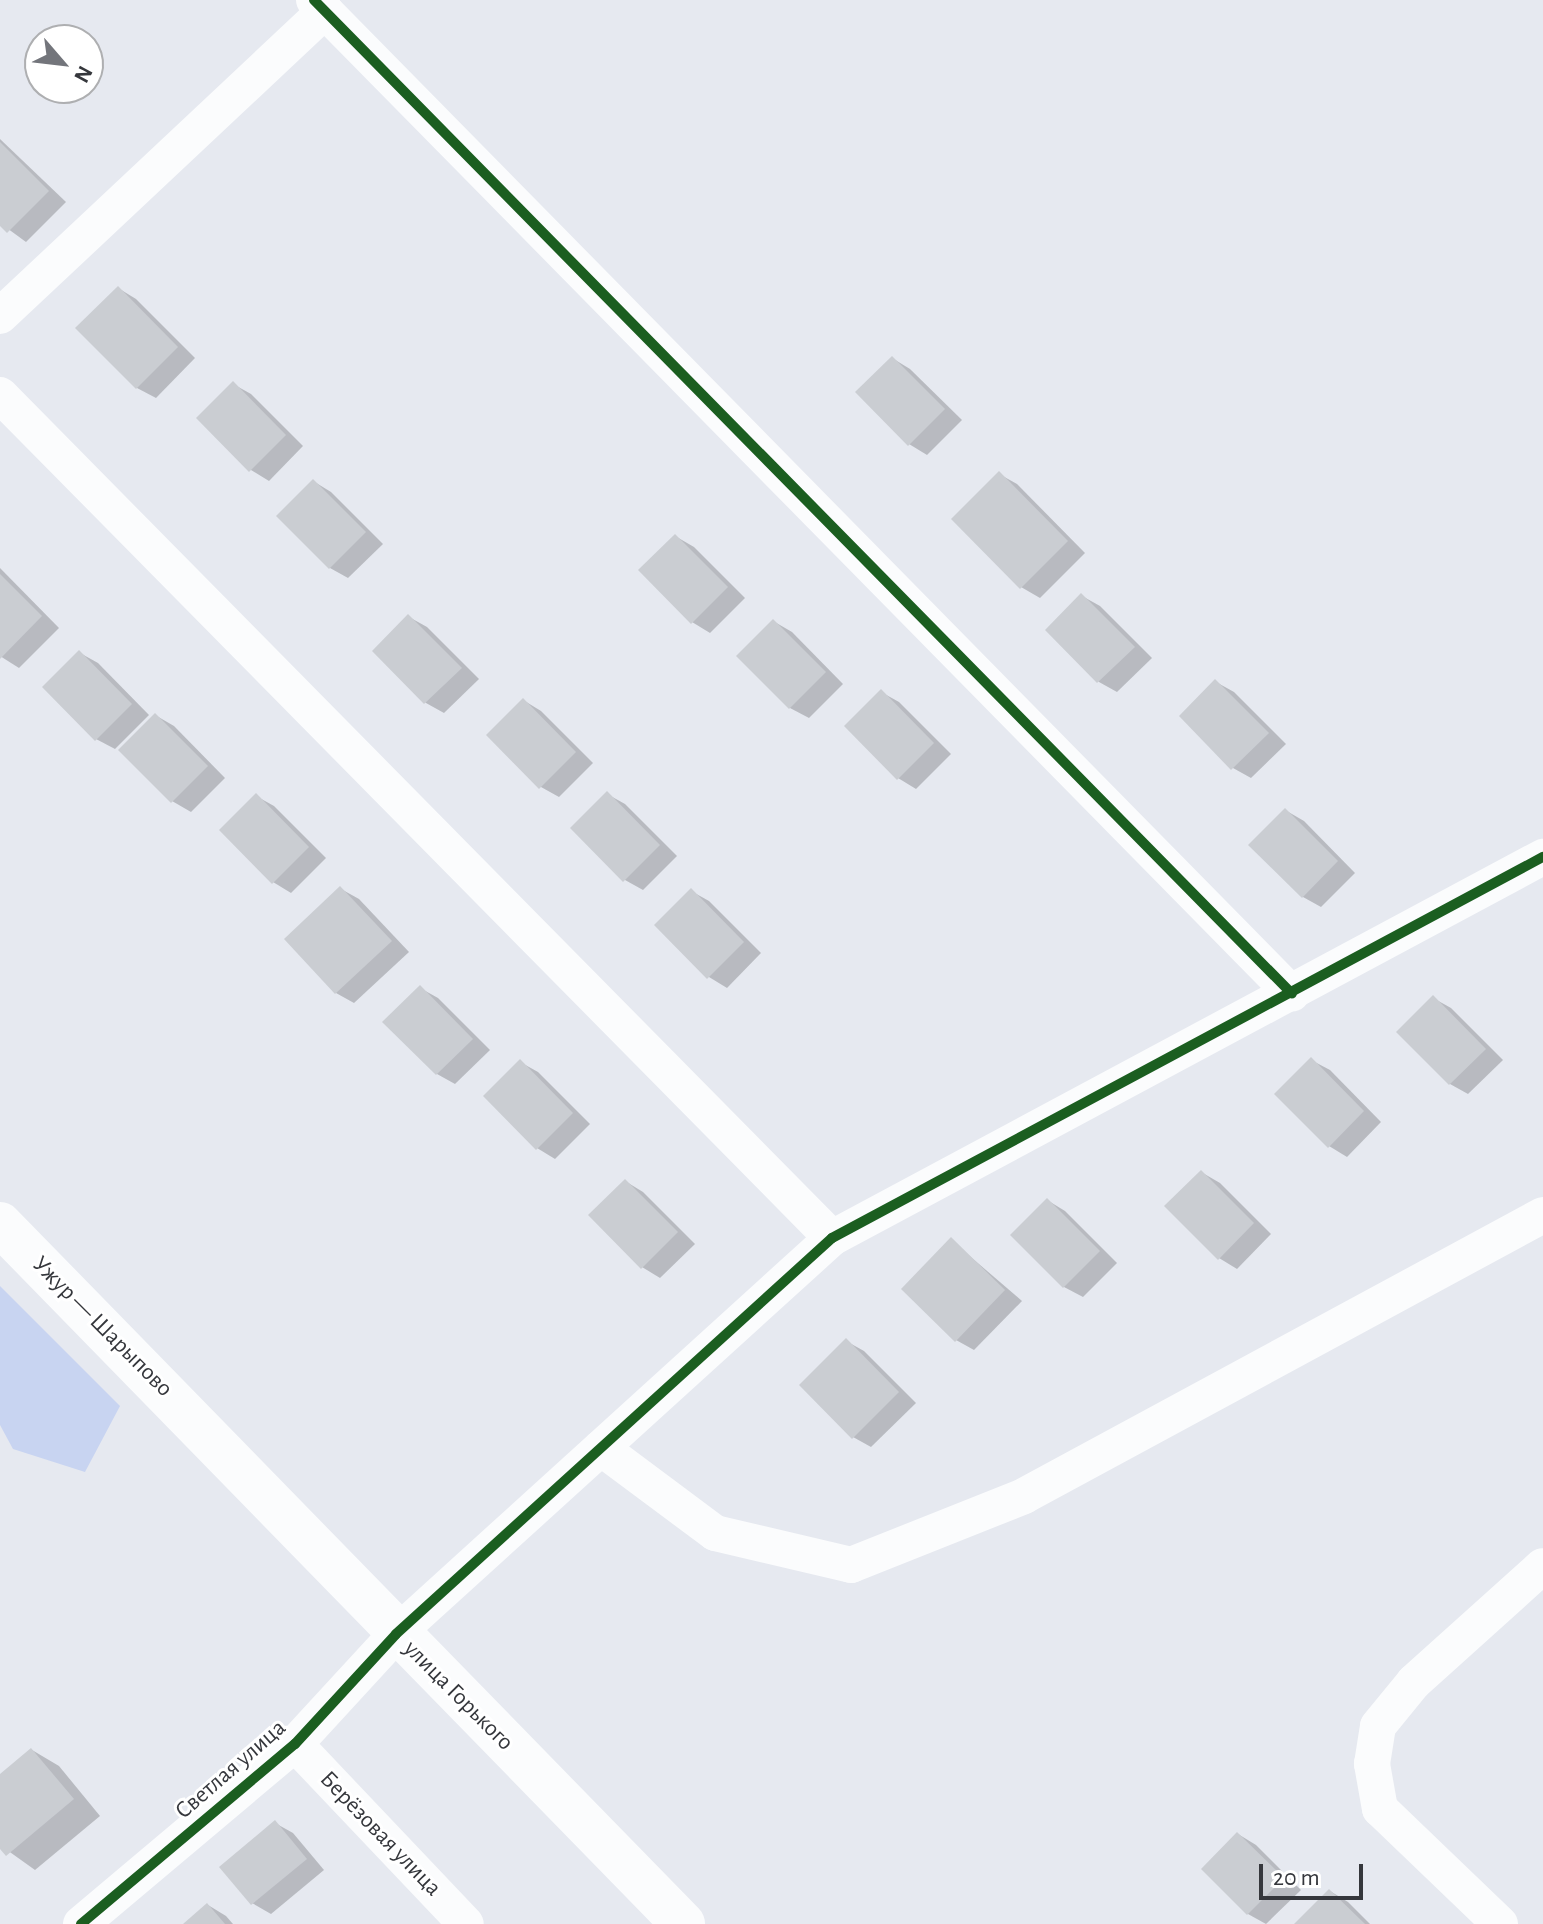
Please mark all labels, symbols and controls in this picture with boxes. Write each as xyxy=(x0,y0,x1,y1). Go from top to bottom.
north arrow xyxy=(24,24,104,104)
text: N xyxy=(70,62,97,86)
street label: Ужур — Шарыпово xyxy=(26,1251,178,1403)
street label: улица Горького xyxy=(397,1635,519,1757)
street label: Светлая улица xyxy=(170,1714,292,1826)
street label: Берёзовая улица xyxy=(313,1765,447,1903)
scale bar xyxy=(1263,1848,1367,1898)
text: 20 m xyxy=(1273,1866,1320,1890)

